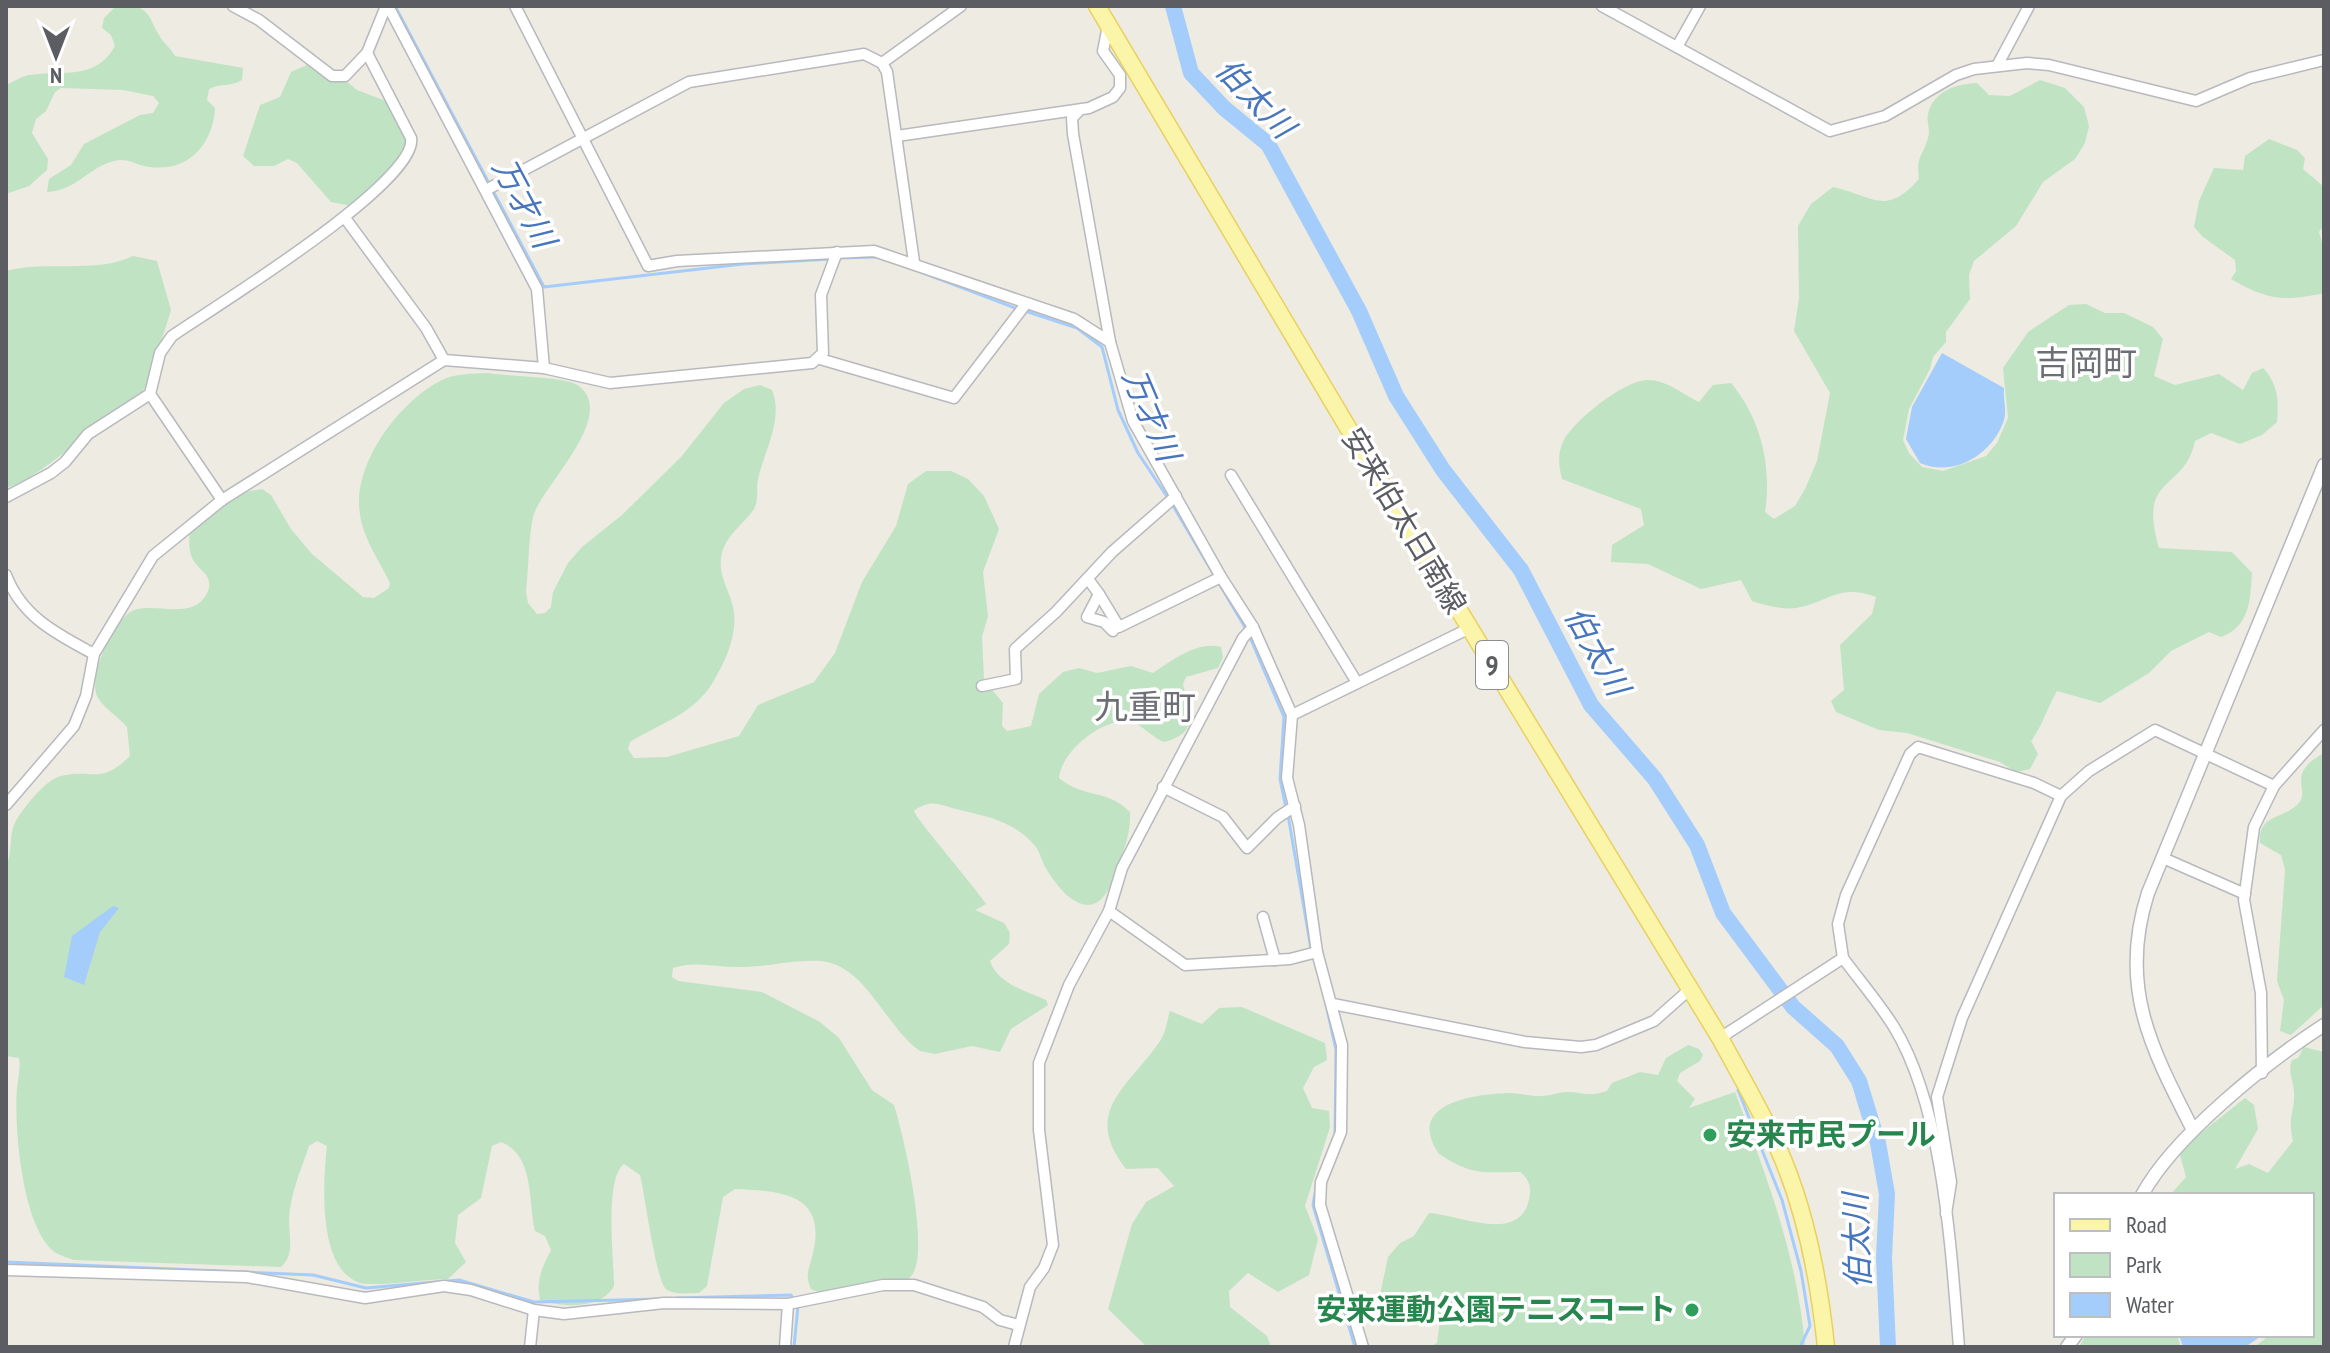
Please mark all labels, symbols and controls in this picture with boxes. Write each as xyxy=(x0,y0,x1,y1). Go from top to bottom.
north arrow xyxy=(16,16,96,96)
water label: 伯太川 xyxy=(1207,48,1306,149)
text: N xyxy=(50,62,62,90)
water label: 万才川 xyxy=(484,150,567,257)
district label: 吉岡町 xyxy=(2035,340,2137,384)
water label: 万才川 xyxy=(1114,362,1191,470)
street label: 安来伯太日南線 xyxy=(1334,420,1476,620)
water label: 伯太川 xyxy=(1556,598,1641,705)
road number: 9 xyxy=(1476,641,1508,689)
district label: 九重町 xyxy=(1094,684,1196,728)
place label: 安来市民プール xyxy=(1726,1114,1936,1153)
marker: 安来市民プール xyxy=(1701,1126,1719,1144)
water label: 伯太川 xyxy=(1833,1189,1879,1290)
legend xyxy=(2054,1193,2314,1337)
text: Road xyxy=(2126,1209,2167,1240)
text: Park xyxy=(2126,1249,2162,1280)
place label: 安来運動公園テニスコート xyxy=(1316,1289,1676,1328)
text: Water xyxy=(2126,1289,2174,1320)
marker: 安来運動公園テニスコート xyxy=(1683,1301,1701,1319)

